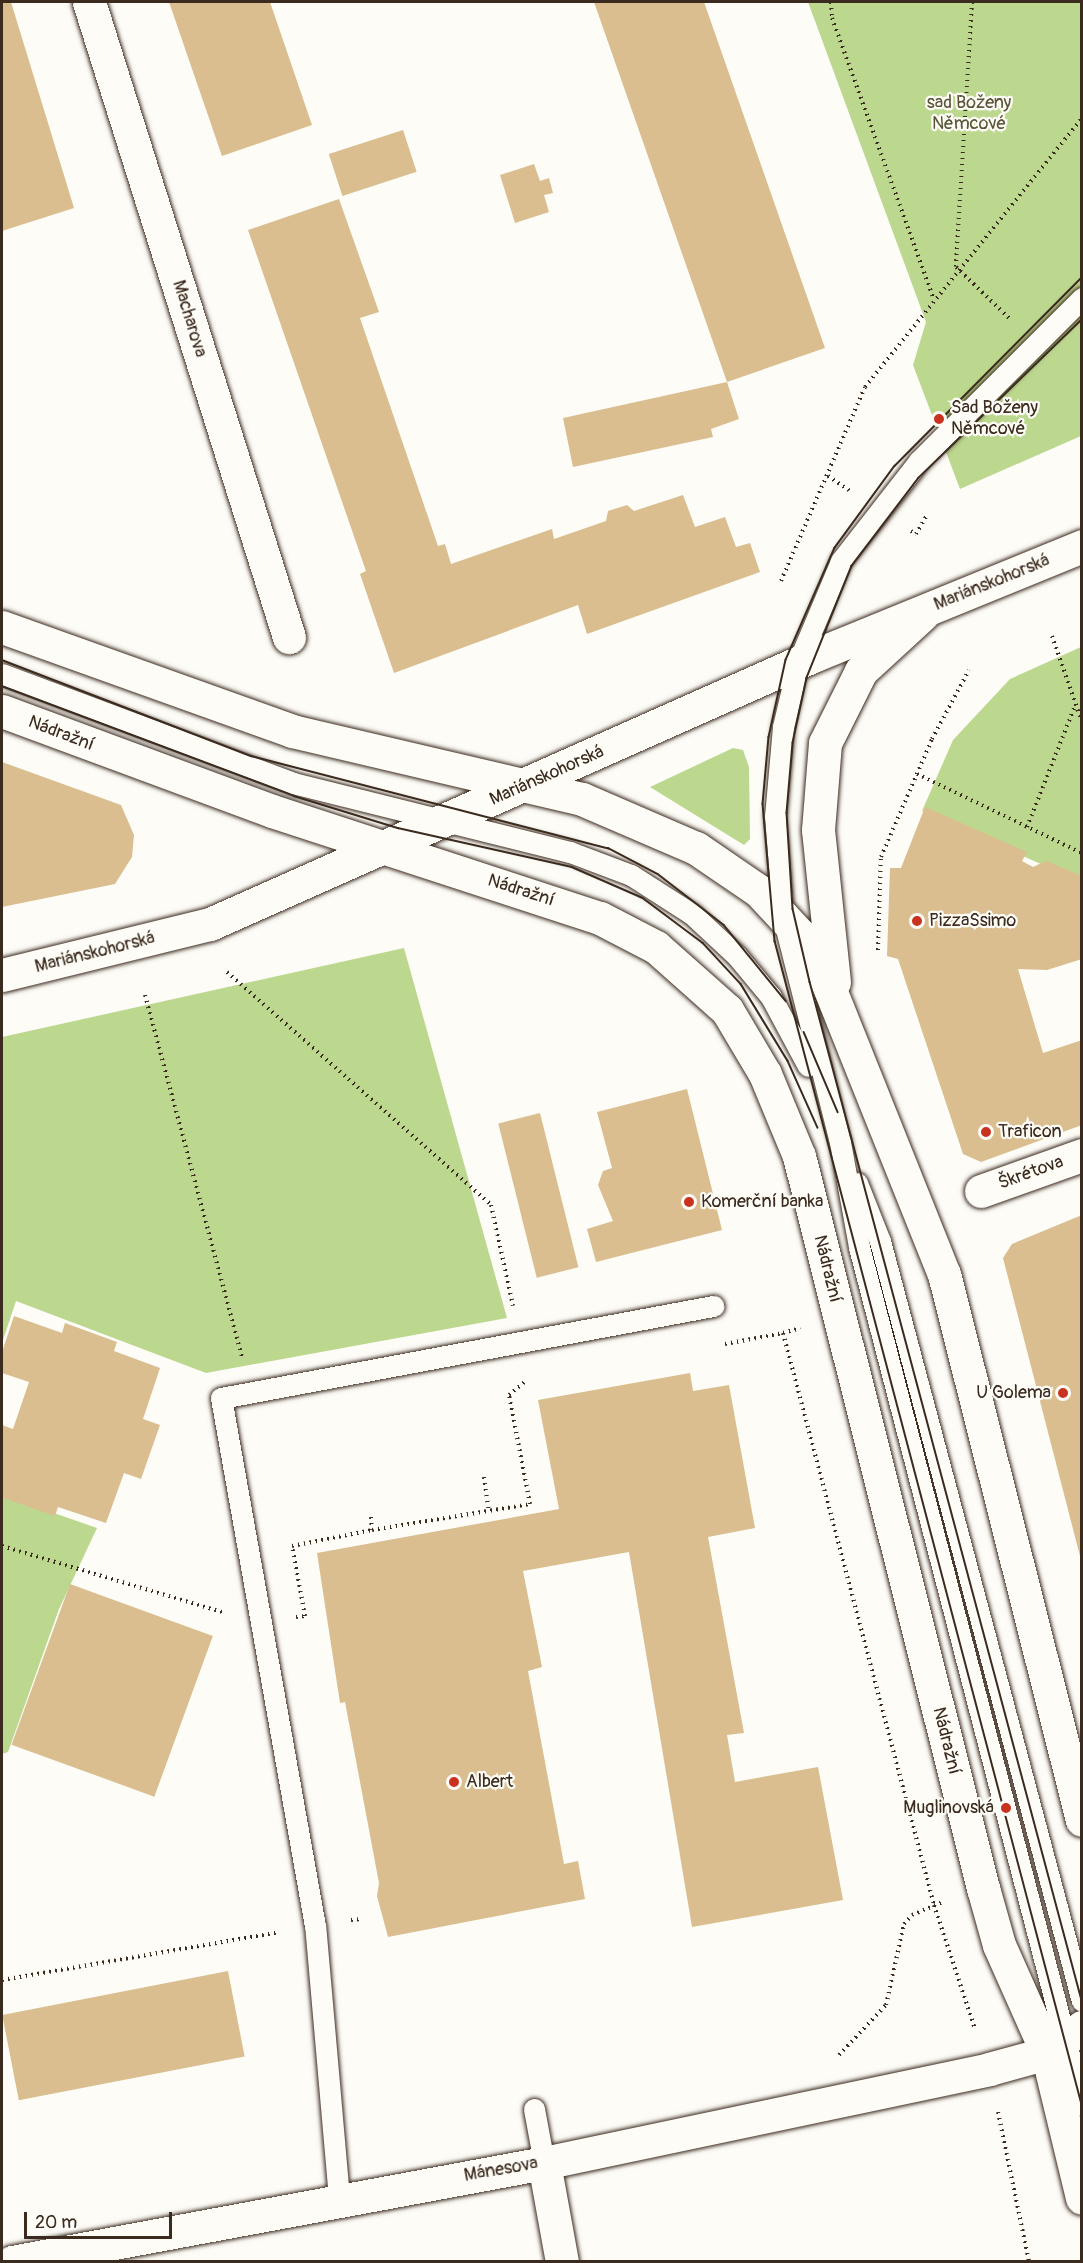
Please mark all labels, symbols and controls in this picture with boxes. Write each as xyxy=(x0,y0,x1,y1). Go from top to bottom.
park label: sad Boženy Němcové xyxy=(927,93,1011,136)
street label: Macharova xyxy=(167,278,211,360)
place label: Sad Boženy Němcové xyxy=(951,398,1038,440)
marker: Sad Boženy Němcové xyxy=(932,412,946,426)
street label: Mariánskohorská xyxy=(931,550,1053,616)
street label: Nádražní xyxy=(25,712,97,756)
street label: Mariánskohorská xyxy=(486,741,608,811)
street label: Nádražní xyxy=(485,870,557,912)
place label: PizzaSsimo xyxy=(929,910,1016,932)
marker: PizzaSsimo xyxy=(910,914,924,928)
street label: Mariánskohorská xyxy=(33,928,157,978)
place label: Traficon xyxy=(998,1121,1062,1143)
marker: Traficon xyxy=(979,1125,993,1139)
street label: Škrétova xyxy=(996,1151,1066,1195)
place label: Komerční banka xyxy=(701,1191,823,1213)
marker: Komerční banka xyxy=(682,1195,696,1209)
street label: Nádražní xyxy=(808,1233,846,1305)
place label: U Golema xyxy=(976,1382,1051,1404)
marker: U Golema xyxy=(1056,1386,1070,1400)
street label: Nádražní xyxy=(927,1705,965,1777)
place label: Albert xyxy=(466,1771,513,1793)
marker: Albert xyxy=(447,1775,461,1789)
place label: Muglinovská xyxy=(903,1797,994,1819)
marker: Muglinovská xyxy=(999,1801,1013,1815)
street label: Mánesova xyxy=(462,2153,540,2187)
scale bar xyxy=(27,2200,176,2238)
text: 20 m xyxy=(35,2211,77,2234)

